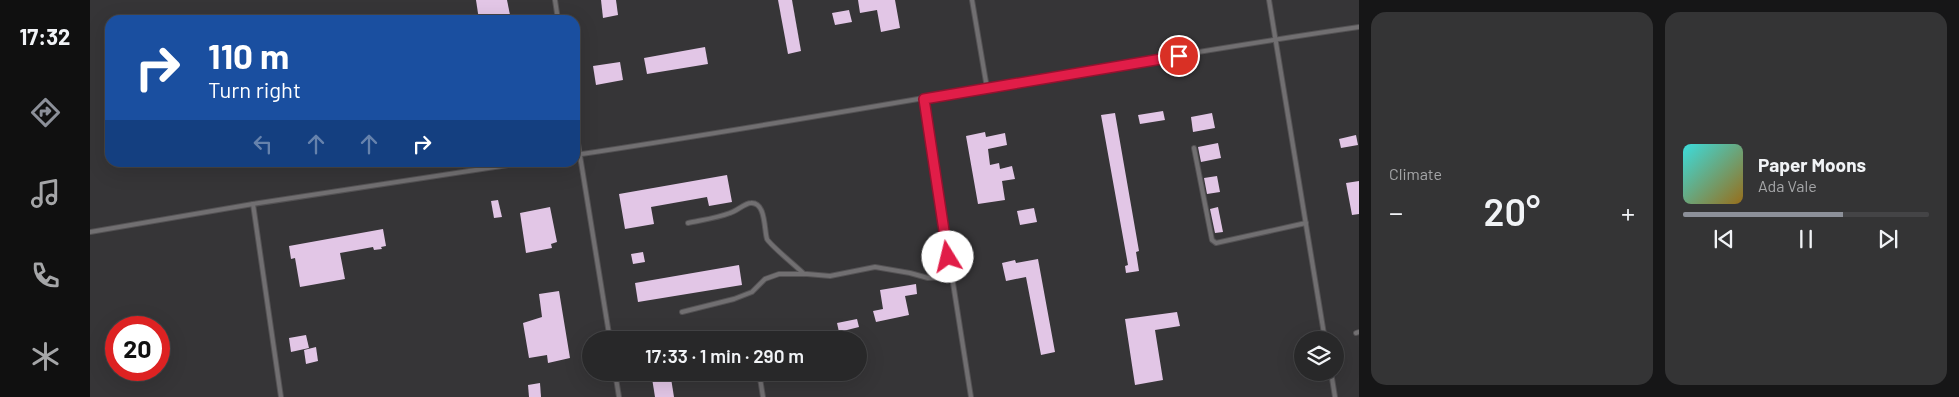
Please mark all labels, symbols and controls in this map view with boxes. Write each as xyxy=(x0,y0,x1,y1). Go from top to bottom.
text: 17:32 xyxy=(20,23,70,49)
text: 110 m xyxy=(208,34,289,76)
icon: right xyxy=(125,35,190,100)
pin xyxy=(1158,35,1200,77)
icon: arrive xyxy=(1165,42,1193,70)
text: Turn right xyxy=(208,76,301,102)
icon: directions xyxy=(28,95,63,130)
icon: left xyxy=(249,130,277,158)
icon: ahead xyxy=(302,130,330,158)
icon: ahead xyxy=(355,130,383,158)
icon: right xyxy=(408,130,436,158)
text: Paper Moons xyxy=(1758,153,1866,176)
text: Climate xyxy=(1389,164,1442,183)
icon: music xyxy=(28,176,63,211)
text: Ada Vale xyxy=(1758,176,1817,195)
text: 20° xyxy=(1484,188,1540,234)
text: − xyxy=(1389,195,1403,229)
text: + xyxy=(1621,195,1635,229)
icon: previous xyxy=(1710,225,1738,253)
icon: pause xyxy=(1792,225,1820,253)
icon: next xyxy=(1874,225,1902,253)
position arrow xyxy=(921,230,973,282)
icon: phone xyxy=(28,258,63,293)
speed limit sign: 20 xyxy=(105,316,170,381)
map controls xyxy=(1294,331,1344,381)
button: layers xyxy=(1294,331,1344,381)
icon: climate xyxy=(28,339,63,374)
text: 17:33 · 1 min · 290 m xyxy=(645,344,804,367)

